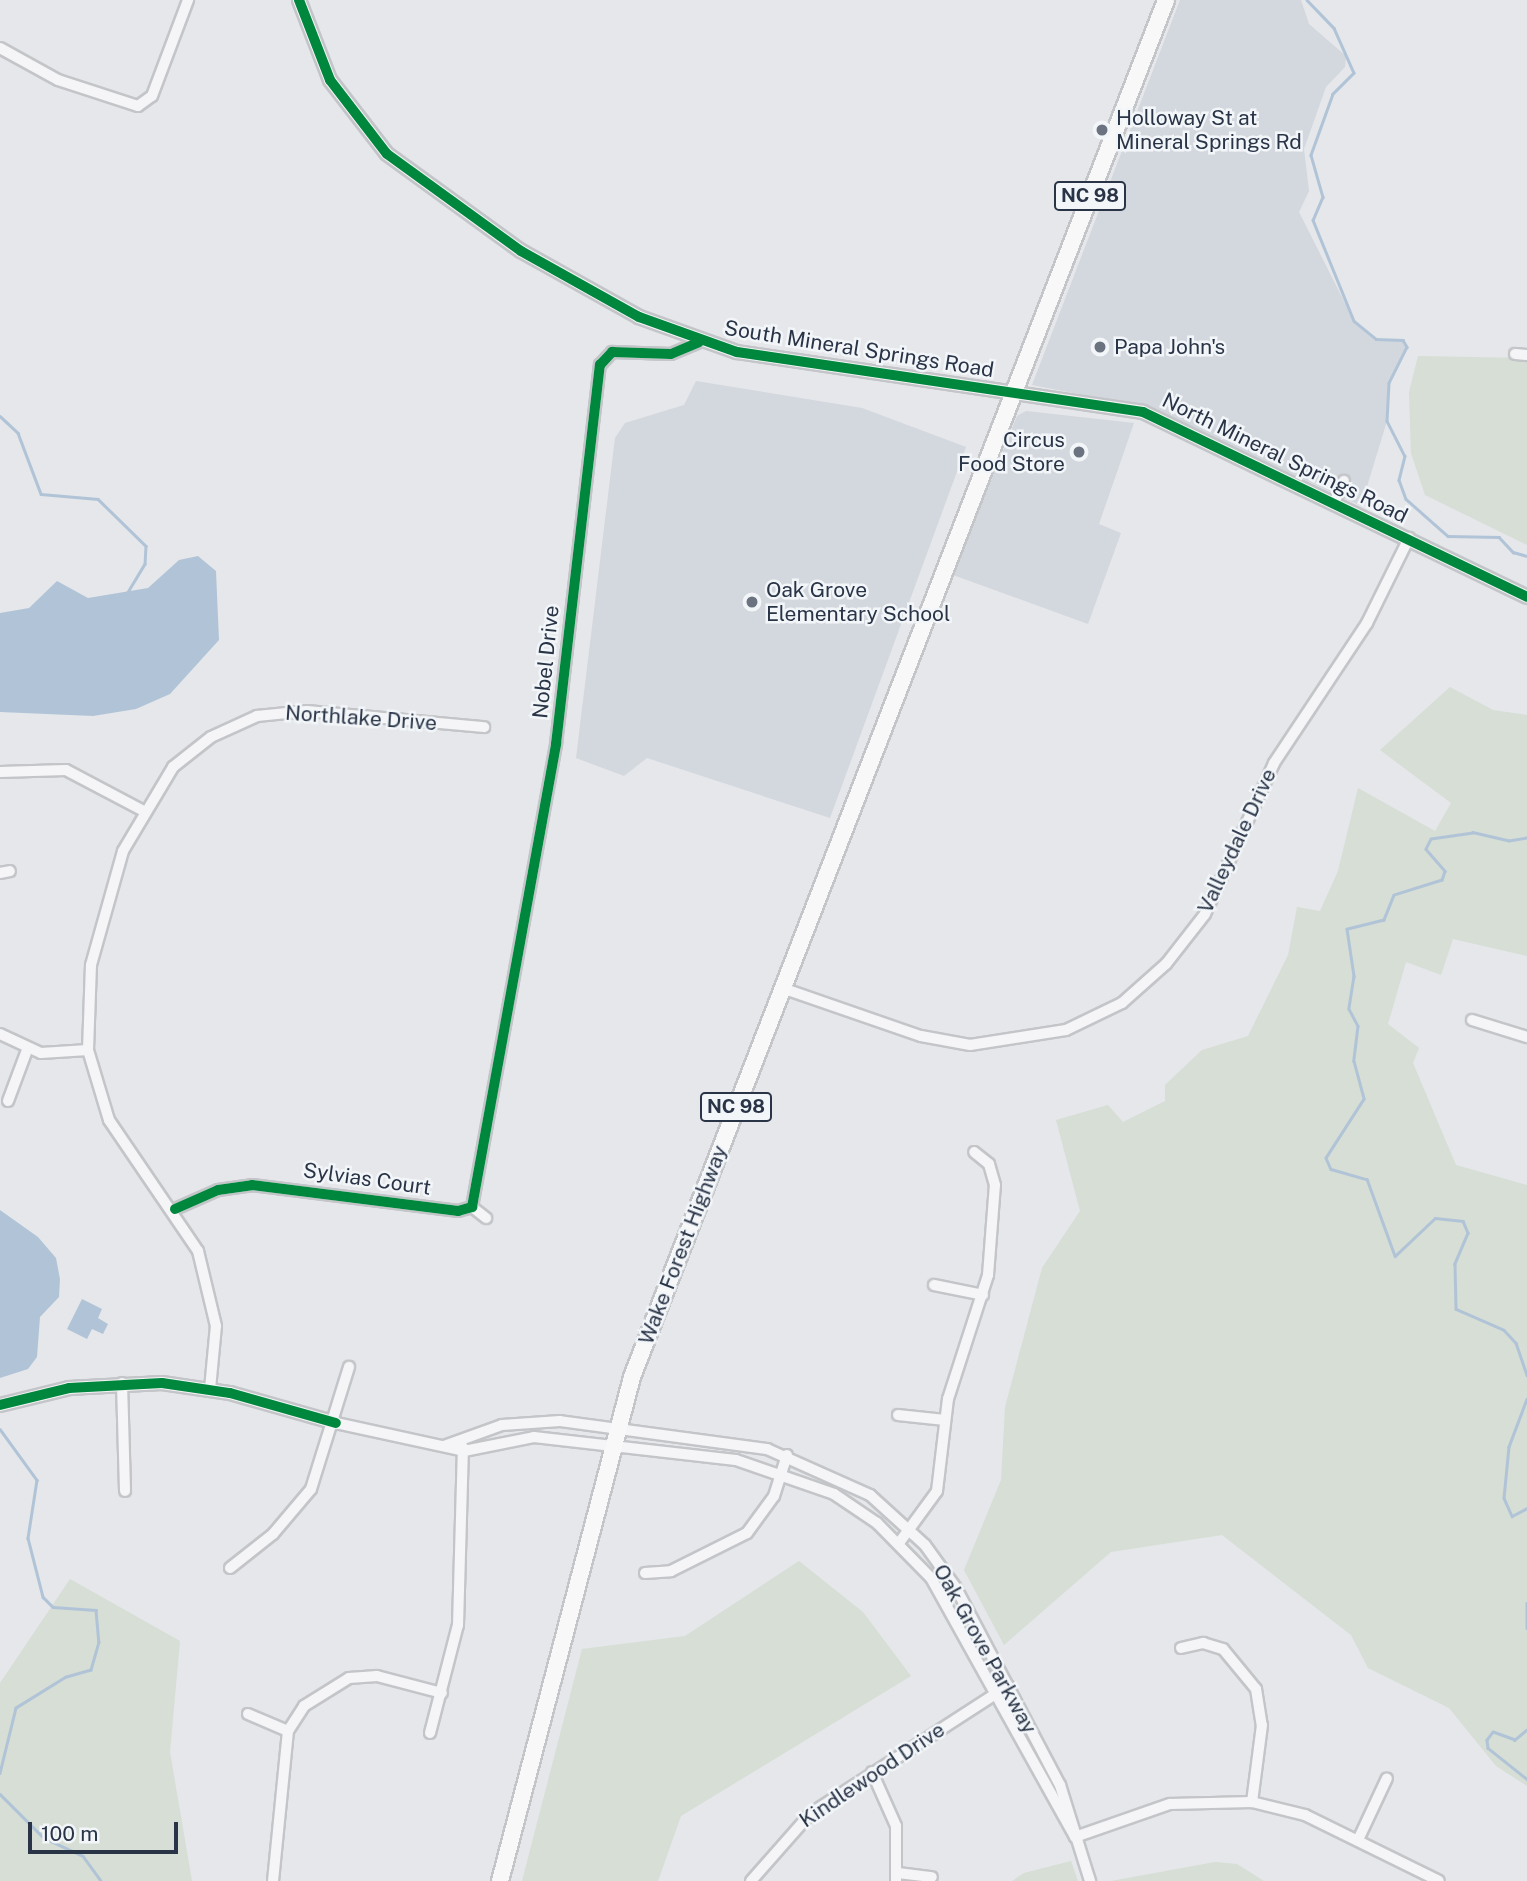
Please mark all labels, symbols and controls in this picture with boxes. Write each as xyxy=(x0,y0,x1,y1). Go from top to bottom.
place label: Holloway St at Mineral Springs Rd xyxy=(1116,105,1302,155)
marker: Holloway St at Mineral Springs Rd xyxy=(1094,122,1110,138)
road number: NC 98 xyxy=(1053,180,1127,212)
street label: South Mineral Springs Road xyxy=(722,315,996,383)
place label: Papa John's xyxy=(1114,334,1225,360)
marker: Papa John's xyxy=(1092,339,1108,355)
street label: North Mineral Springs Road xyxy=(1158,387,1412,529)
place label: Circus Food Store xyxy=(958,427,1065,477)
marker: Circus Food Store xyxy=(1071,444,1087,460)
place label: Oak Grove Elementary School xyxy=(766,577,950,627)
marker: Oak Grove Elementary School xyxy=(744,594,760,610)
street label: Nobel Drive xyxy=(528,604,564,720)
street label: Northlake Drive xyxy=(284,700,438,736)
street label: Valleydale Drive xyxy=(1192,765,1282,917)
road number: NC 98 xyxy=(699,1092,773,1122)
street label: Wake Forest Highway xyxy=(633,1142,733,1348)
street label: Sylvias Court xyxy=(301,1158,433,1200)
street label: Oak Grove Parkway xyxy=(928,1560,1042,1738)
street label: Kindlewood Drive xyxy=(795,1717,949,1833)
scale bar xyxy=(32,1808,182,1852)
text: 100 m xyxy=(41,1821,98,1846)

